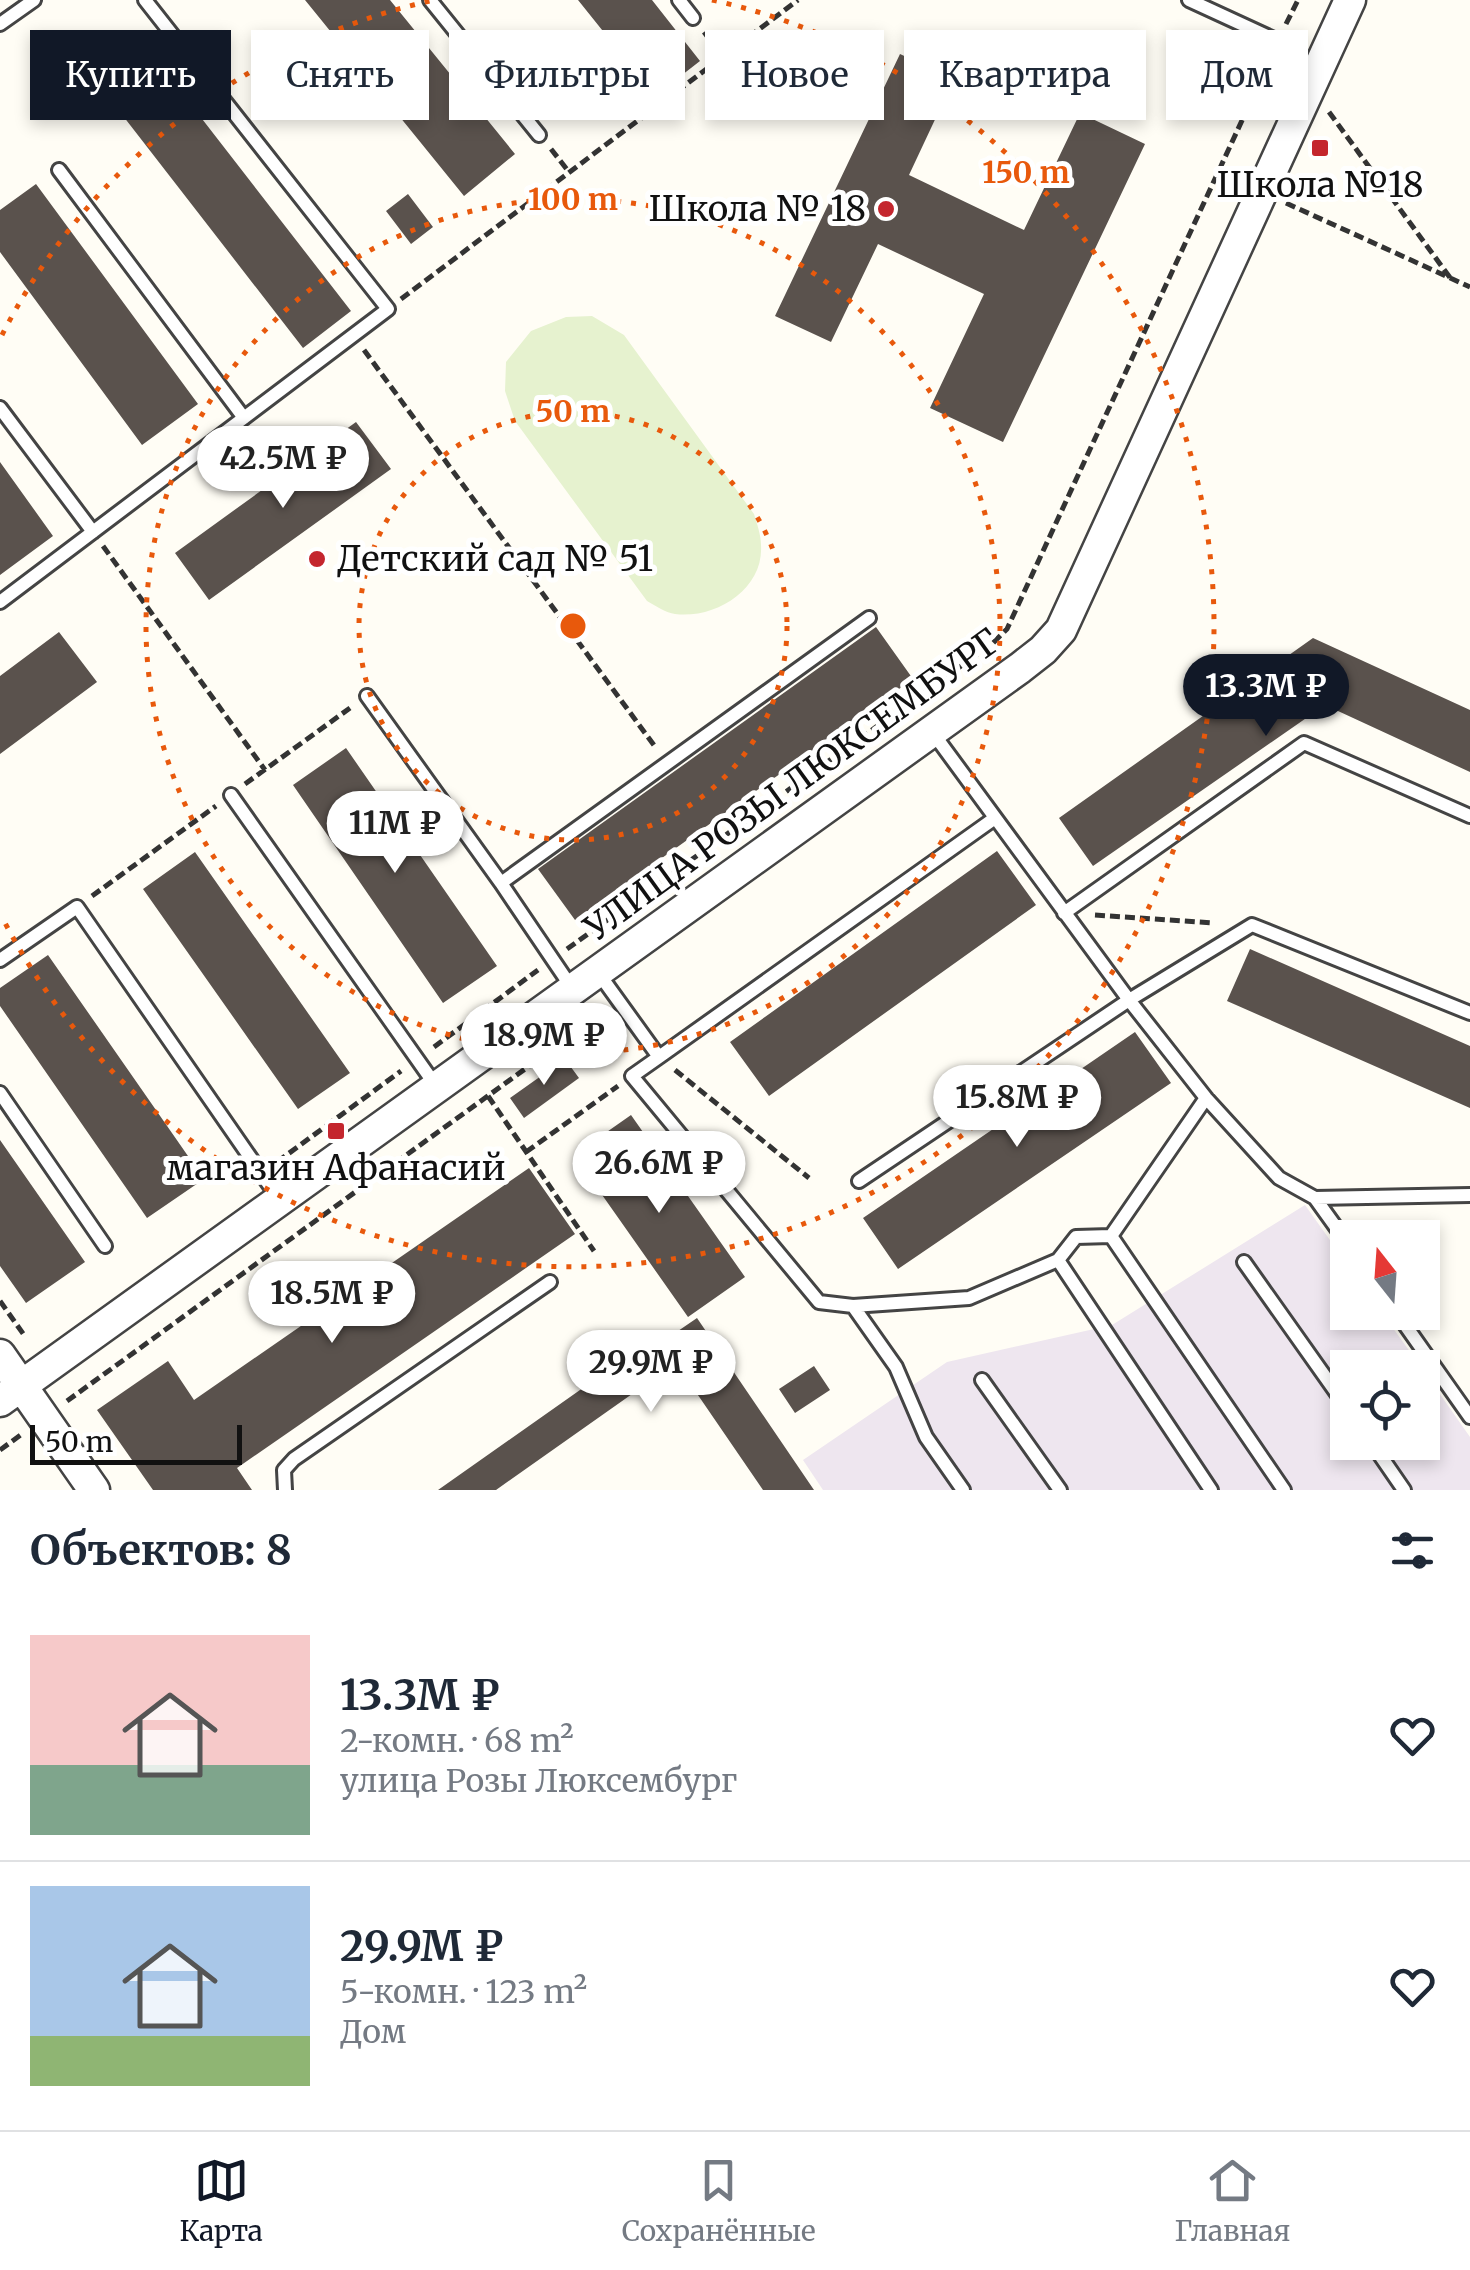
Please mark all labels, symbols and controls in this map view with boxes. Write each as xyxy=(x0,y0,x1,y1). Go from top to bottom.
chip: Купить xyxy=(30,30,231,120)
chip: Снять xyxy=(251,30,429,120)
chip: Фильтры xyxy=(449,30,685,120)
chip: Новое xyxy=(705,30,884,120)
chip: Квартира xyxy=(904,30,1146,120)
chip: Дом xyxy=(1166,30,1308,120)
marker: Школа №18 xyxy=(1309,137,1331,159)
text: 150 m xyxy=(982,153,1070,191)
place label: Школа №18 xyxy=(1216,163,1424,207)
text: 100 m xyxy=(528,180,618,218)
place label: Школа № 18 xyxy=(648,187,866,231)
marker: Школа № 18 xyxy=(875,198,897,220)
text: 50 m xyxy=(536,392,610,430)
pin: 42.5M ₽ xyxy=(191,426,375,511)
text: 42.5M ₽ xyxy=(219,438,347,478)
place label: Детский сад № 51 xyxy=(337,537,653,581)
marker: Детский сад № 51 xyxy=(306,548,328,570)
centre of rings xyxy=(555,608,591,644)
street label: УЛИЦА РОЗЫ ЛЮКСЕМБУРГ xyxy=(575,620,1008,951)
pin: 13.3M ₽ xyxy=(1174,654,1358,739)
text: 13.3M ₽ xyxy=(1205,666,1327,706)
pin: 11M ₽ xyxy=(325,791,465,876)
text: 11M ₽ xyxy=(349,803,441,843)
pin: 18.9M ₽ xyxy=(452,1003,636,1088)
text: 18.9M ₽ xyxy=(483,1015,605,1055)
pin: 15.8M ₽ xyxy=(925,1065,1109,1150)
text: 15.8M ₽ xyxy=(955,1077,1079,1117)
marker: магазин Афанасий xyxy=(325,1120,347,1142)
pin: 26.6M ₽ xyxy=(567,1131,751,1216)
text: 26.6M ₽ xyxy=(595,1143,723,1183)
place label: магазин Афанасий xyxy=(166,1146,506,1190)
north arrow xyxy=(1330,1220,1440,1330)
map controls xyxy=(1330,1220,1440,1460)
pin: 18.5M ₽ xyxy=(240,1261,424,1346)
text: 18.5M ₽ xyxy=(270,1273,394,1313)
pin: 29.9M ₽ xyxy=(559,1330,743,1415)
text: 29.9M ₽ xyxy=(589,1342,713,1382)
button: locate xyxy=(1330,1350,1440,1460)
scale bar xyxy=(30,1420,242,1464)
text: 50 m xyxy=(45,1424,113,1460)
icon: filters xyxy=(1385,1523,1440,1578)
text: Объектов: 8 xyxy=(30,1524,292,1576)
text: 13.3M ₽ xyxy=(340,1669,500,1721)
icon: home xyxy=(110,1675,230,1795)
icon: heart xyxy=(1385,1708,1440,1763)
text: 2-комн. · 68 m² xyxy=(340,1721,574,1761)
text: улица Розы Люксембург xyxy=(340,1761,737,1801)
text: 29.9M ₽ xyxy=(340,1920,504,1972)
icon: home xyxy=(110,1926,230,2046)
icon: heart xyxy=(1385,1959,1440,2014)
text: 5-комн. · 123 m² xyxy=(340,1972,587,2012)
text: Дом xyxy=(340,2012,406,2052)
tab: Карта xyxy=(179,2153,263,2249)
tab: Сохранённые xyxy=(622,2153,816,2249)
tab: Главная xyxy=(1175,2153,1291,2249)

